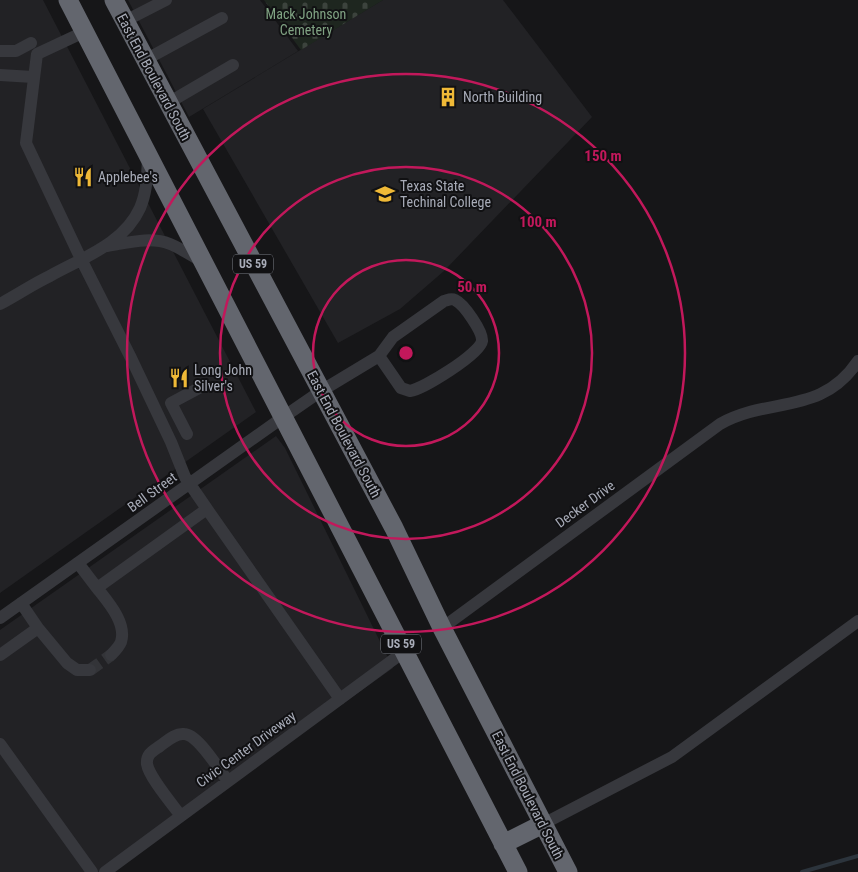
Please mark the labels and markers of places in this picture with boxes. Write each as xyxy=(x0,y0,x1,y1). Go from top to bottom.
building icon: North Building xyxy=(437,86,459,108)
place label: North Building xyxy=(463,89,542,105)
restaurant icon: Applebee's xyxy=(72,166,94,188)
place label: Applebee's xyxy=(98,169,158,185)
place label: Texas State Techinal College xyxy=(400,178,491,210)
school or university icon: Texas State Techinal College xyxy=(374,183,396,205)
centre of rings xyxy=(397,344,415,362)
place label: Long John Silver's xyxy=(194,362,252,394)
restaurant icon: Long John Silver's xyxy=(168,367,190,389)

